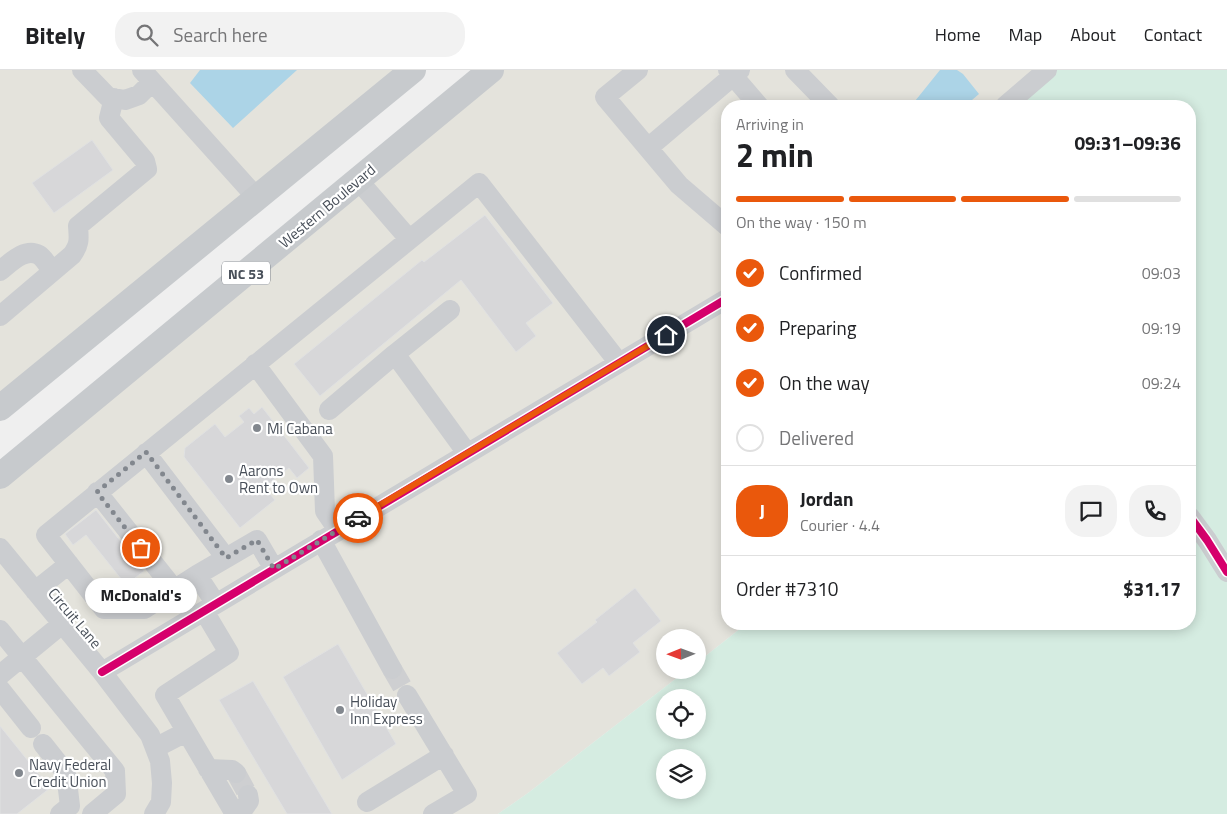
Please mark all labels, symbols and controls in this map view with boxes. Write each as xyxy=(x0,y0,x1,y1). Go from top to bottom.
search box xyxy=(115,12,465,57)
text: Bitely xyxy=(25,17,85,53)
text: Search here xyxy=(173,20,268,49)
icon: search xyxy=(133,21,161,49)
text: Home xyxy=(935,21,981,48)
text: Map xyxy=(1009,21,1042,48)
text: About xyxy=(1070,21,1116,48)
text: Contact xyxy=(1144,21,1202,48)
text: Arriving in xyxy=(736,112,804,136)
text: 09:31–09:36 xyxy=(1074,128,1181,157)
text: 2 min xyxy=(736,131,814,179)
street label: Western Boulevard xyxy=(273,158,381,254)
text: On the way · 150 m xyxy=(736,210,867,234)
text: Confirmed xyxy=(779,258,862,287)
icon: check xyxy=(736,259,764,287)
text: 09:03 xyxy=(1142,261,1181,285)
road number: NC 53 xyxy=(222,262,270,284)
text: Preparing xyxy=(779,313,856,342)
pin xyxy=(645,314,687,356)
icon: check xyxy=(736,314,764,342)
text: 09:19 xyxy=(1142,316,1181,340)
icon: home xyxy=(652,321,680,349)
text: On the way xyxy=(779,368,870,397)
icon: check xyxy=(736,369,764,397)
text: 09:24 xyxy=(1142,371,1181,395)
place label: Mi Cabana xyxy=(267,417,333,440)
marker: Mi Cabana xyxy=(251,422,263,434)
text: Delivered xyxy=(779,423,854,452)
place label: Aarons Rent to Own xyxy=(239,459,318,499)
marker: Aarons Rent to Own xyxy=(223,473,235,485)
text: Jordan xyxy=(800,484,853,513)
button: chat xyxy=(1065,485,1117,537)
button: phone xyxy=(1129,485,1181,537)
courier xyxy=(333,493,383,543)
text: J xyxy=(759,496,765,525)
icon: car xyxy=(344,504,372,532)
text: Courier · 4.4 xyxy=(800,513,880,537)
pin xyxy=(120,527,162,569)
icon: bag xyxy=(127,534,155,562)
text: Order #7310 xyxy=(736,574,838,603)
text: $31.17 xyxy=(1123,574,1181,603)
callout: McDonald's xyxy=(85,578,197,613)
street label: Circuit Lane xyxy=(43,583,107,653)
text: McDonald's xyxy=(101,583,182,607)
north arrow xyxy=(656,629,706,679)
map controls xyxy=(656,629,706,799)
button: locate xyxy=(656,689,706,739)
place label: Holiday Inn Express xyxy=(350,690,423,730)
marker: Holiday Inn Express xyxy=(334,704,346,716)
button: layers xyxy=(656,749,706,799)
place label: Navy Federal Credit Union xyxy=(29,753,111,793)
marker: Navy Federal Credit Union xyxy=(13,767,25,779)

